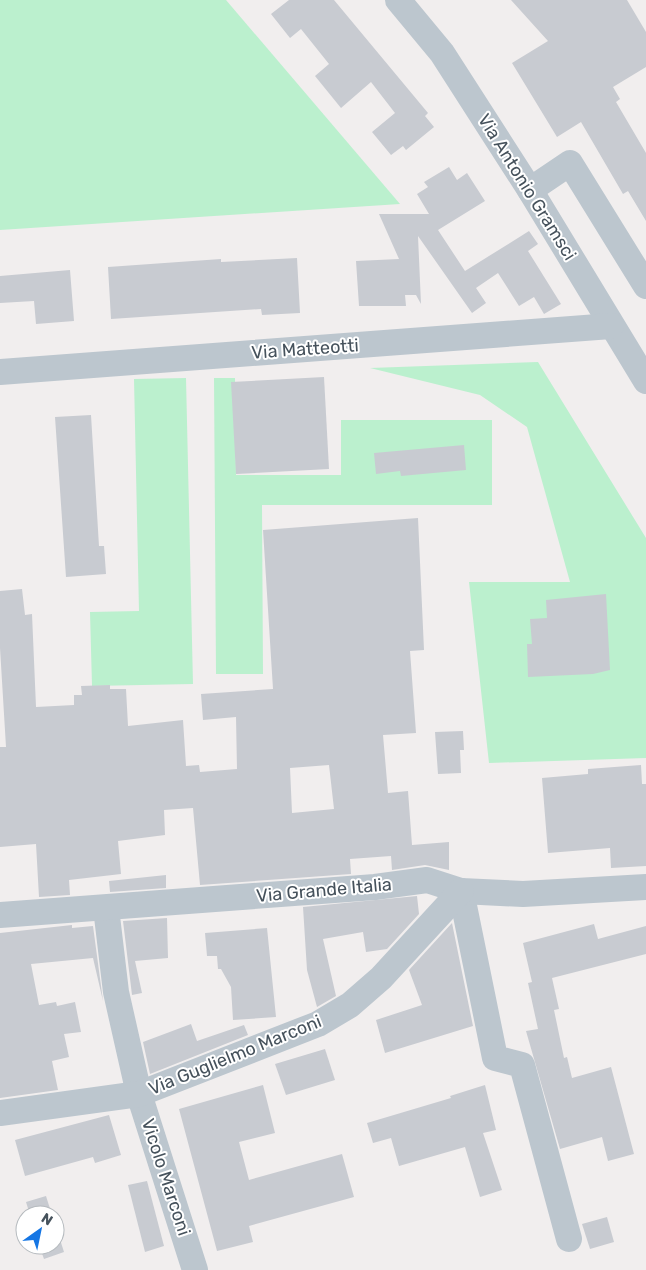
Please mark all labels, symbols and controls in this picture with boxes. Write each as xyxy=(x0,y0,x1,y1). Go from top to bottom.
street label: Via Antonio Gramsci xyxy=(473,110,581,264)
street label: Via Matteotti xyxy=(251,334,359,364)
street label: Via Grande Italia xyxy=(255,873,393,907)
street label: Via Guglielmo Marconi xyxy=(145,1010,325,1100)
street label: Vicolo Marconi xyxy=(137,1116,195,1238)
north arrow xyxy=(15,1205,65,1255)
text: N xyxy=(38,1210,56,1229)

